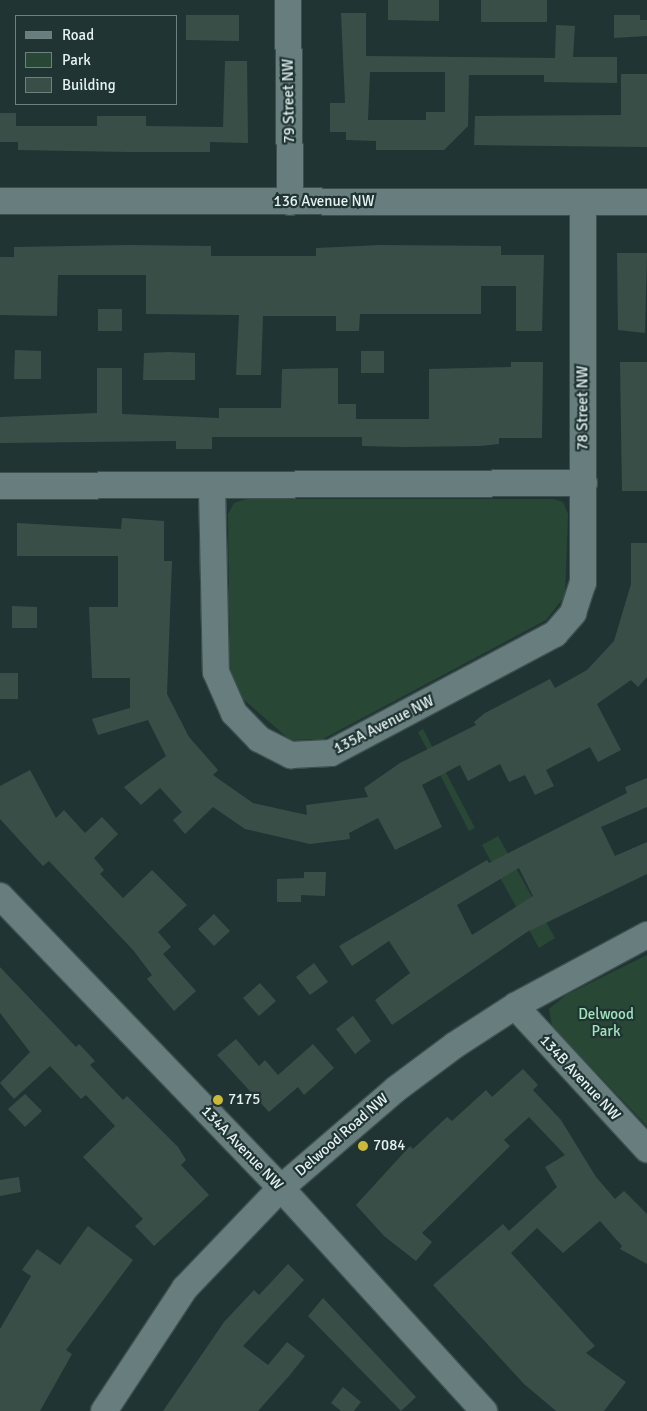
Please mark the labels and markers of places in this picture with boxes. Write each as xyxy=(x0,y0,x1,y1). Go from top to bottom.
place label: 7175 xyxy=(228,1091,260,1109)
marker: 7175 xyxy=(212,1094,224,1106)
place label: 7084 xyxy=(373,1137,405,1155)
marker: 7084 xyxy=(357,1140,369,1152)

